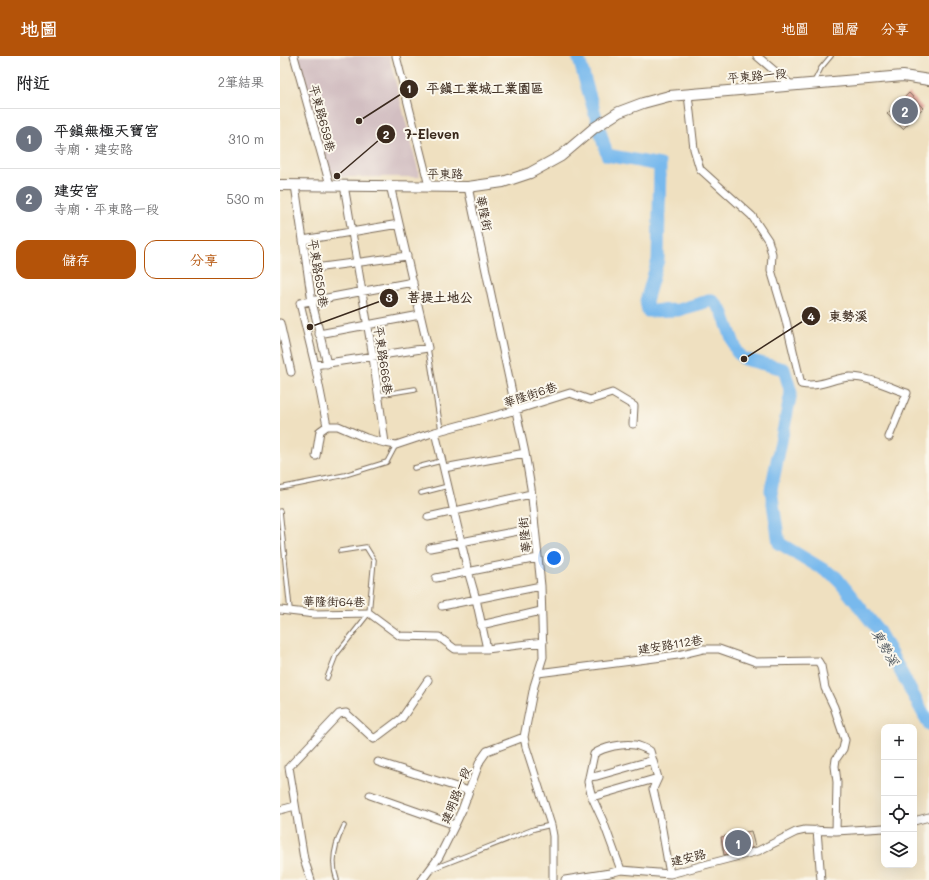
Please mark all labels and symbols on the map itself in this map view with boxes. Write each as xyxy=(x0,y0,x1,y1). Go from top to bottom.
street label: 平東路一段 xyxy=(726,64,788,86)
callout: 平鎮工業城工業園區 xyxy=(399,76,552,101)
text: 平鎮工業城工業園區 xyxy=(426,79,544,96)
text: 1 xyxy=(406,80,412,96)
street label: 平東路659巷 xyxy=(306,82,340,154)
pin: 2 xyxy=(892,96,918,126)
callout: 7-Eleven xyxy=(376,122,467,147)
text: 7-Eleven xyxy=(405,125,459,142)
text: 2 xyxy=(383,126,390,142)
street label: 平東路 xyxy=(427,165,463,181)
street label: 華隆街 xyxy=(473,194,497,232)
street label: 平東路650巷 xyxy=(306,237,332,309)
callout: 菩提土地公 xyxy=(379,285,480,310)
text: 菩提土地公 xyxy=(407,288,473,305)
text: 3 xyxy=(385,289,393,305)
callout: 東勢溪 xyxy=(801,304,876,329)
text: 東勢溪 xyxy=(828,307,868,324)
text: 4 xyxy=(807,308,815,324)
street label: 平東路666巷 xyxy=(371,324,397,396)
street label: 華隆街6巷 xyxy=(501,378,559,410)
street label: 華隆街 xyxy=(514,516,534,554)
your location xyxy=(544,548,564,568)
street label: 華隆街64巷 xyxy=(303,592,365,610)
water label: 東勢溪 xyxy=(869,626,904,669)
street label: 建安路112巷 xyxy=(636,631,704,657)
street label: 建明路一段 xyxy=(436,764,474,826)
pin: 1 xyxy=(725,828,751,858)
street label: 建安路 xyxy=(669,845,707,869)

